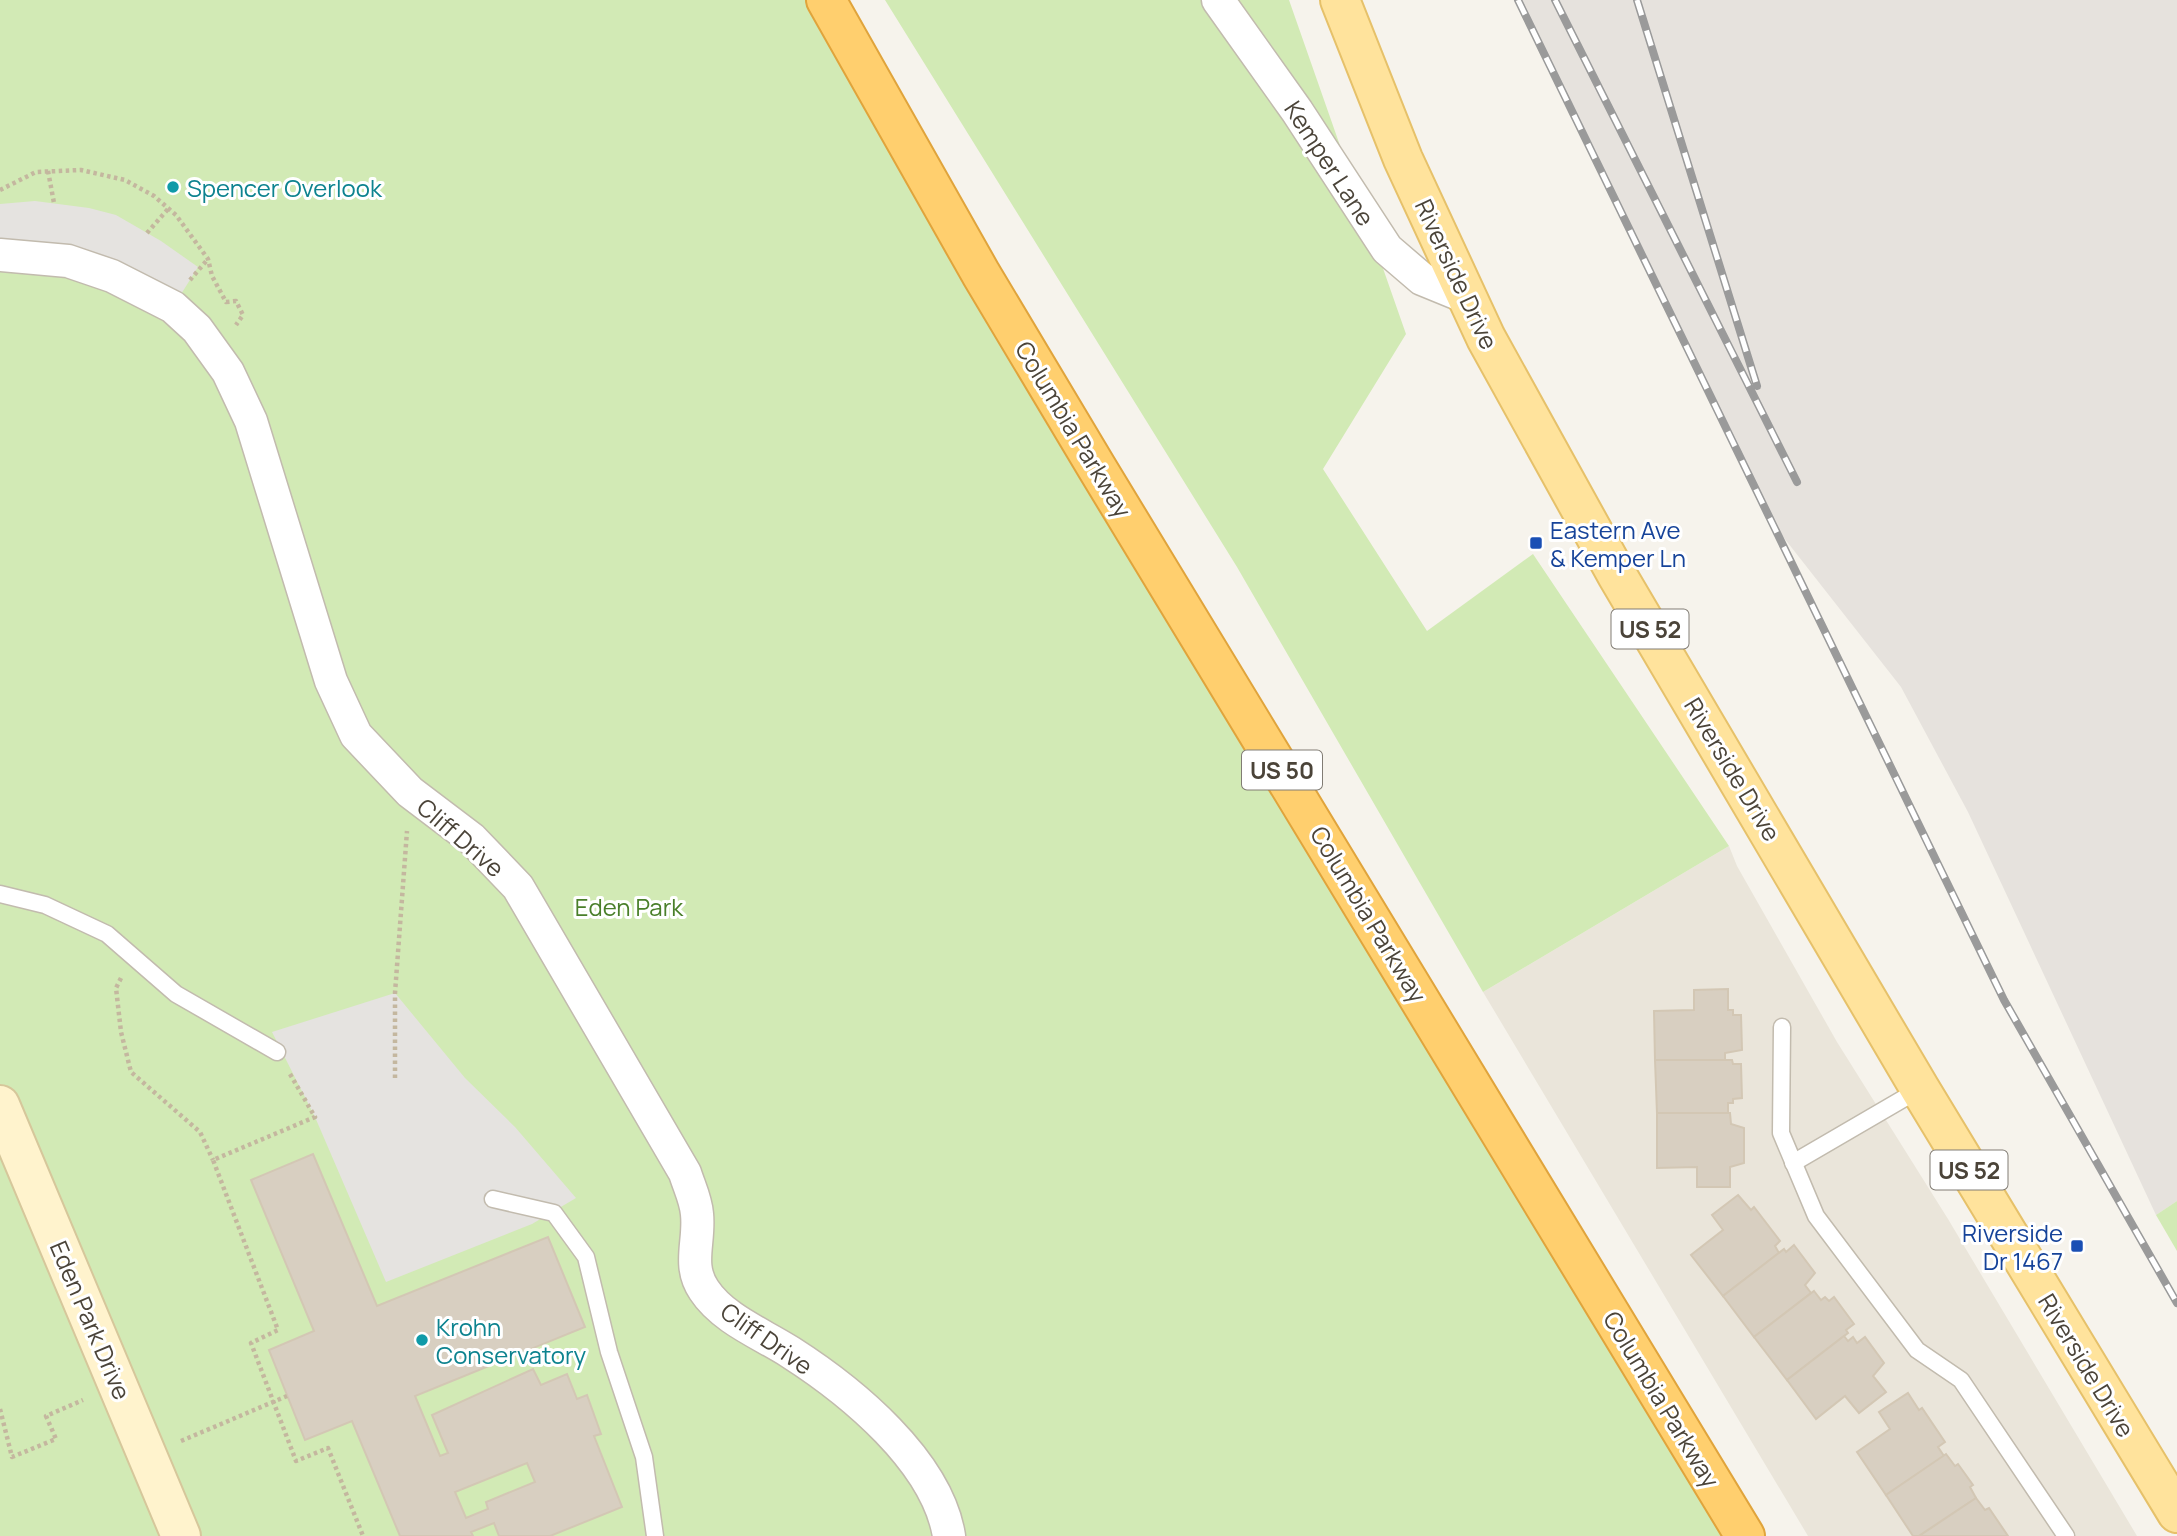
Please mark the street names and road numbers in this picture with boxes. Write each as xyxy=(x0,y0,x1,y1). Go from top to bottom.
street label: Kemper Lane xyxy=(1277,94,1383,232)
street label: Riverside Drive xyxy=(1408,194,1506,354)
street label: Columbia Parkway xyxy=(1008,335,1140,524)
road number: US 52 xyxy=(1612,610,1688,649)
street label: Riverside Drive xyxy=(1677,691,1789,847)
road number: US 50 xyxy=(1242,750,1322,790)
street label: Cliff Drive xyxy=(410,790,512,884)
street label: Columbia Parkway xyxy=(1303,820,1435,1009)
road number: US 52 xyxy=(1930,1150,2008,1190)
street label: Eden Park Drive xyxy=(43,1236,139,1404)
street label: Riverside Drive xyxy=(2031,1287,2143,1443)
street label: Cliff Drive xyxy=(714,1294,820,1382)
street label: Columbia Parkway xyxy=(1596,1305,1728,1494)

